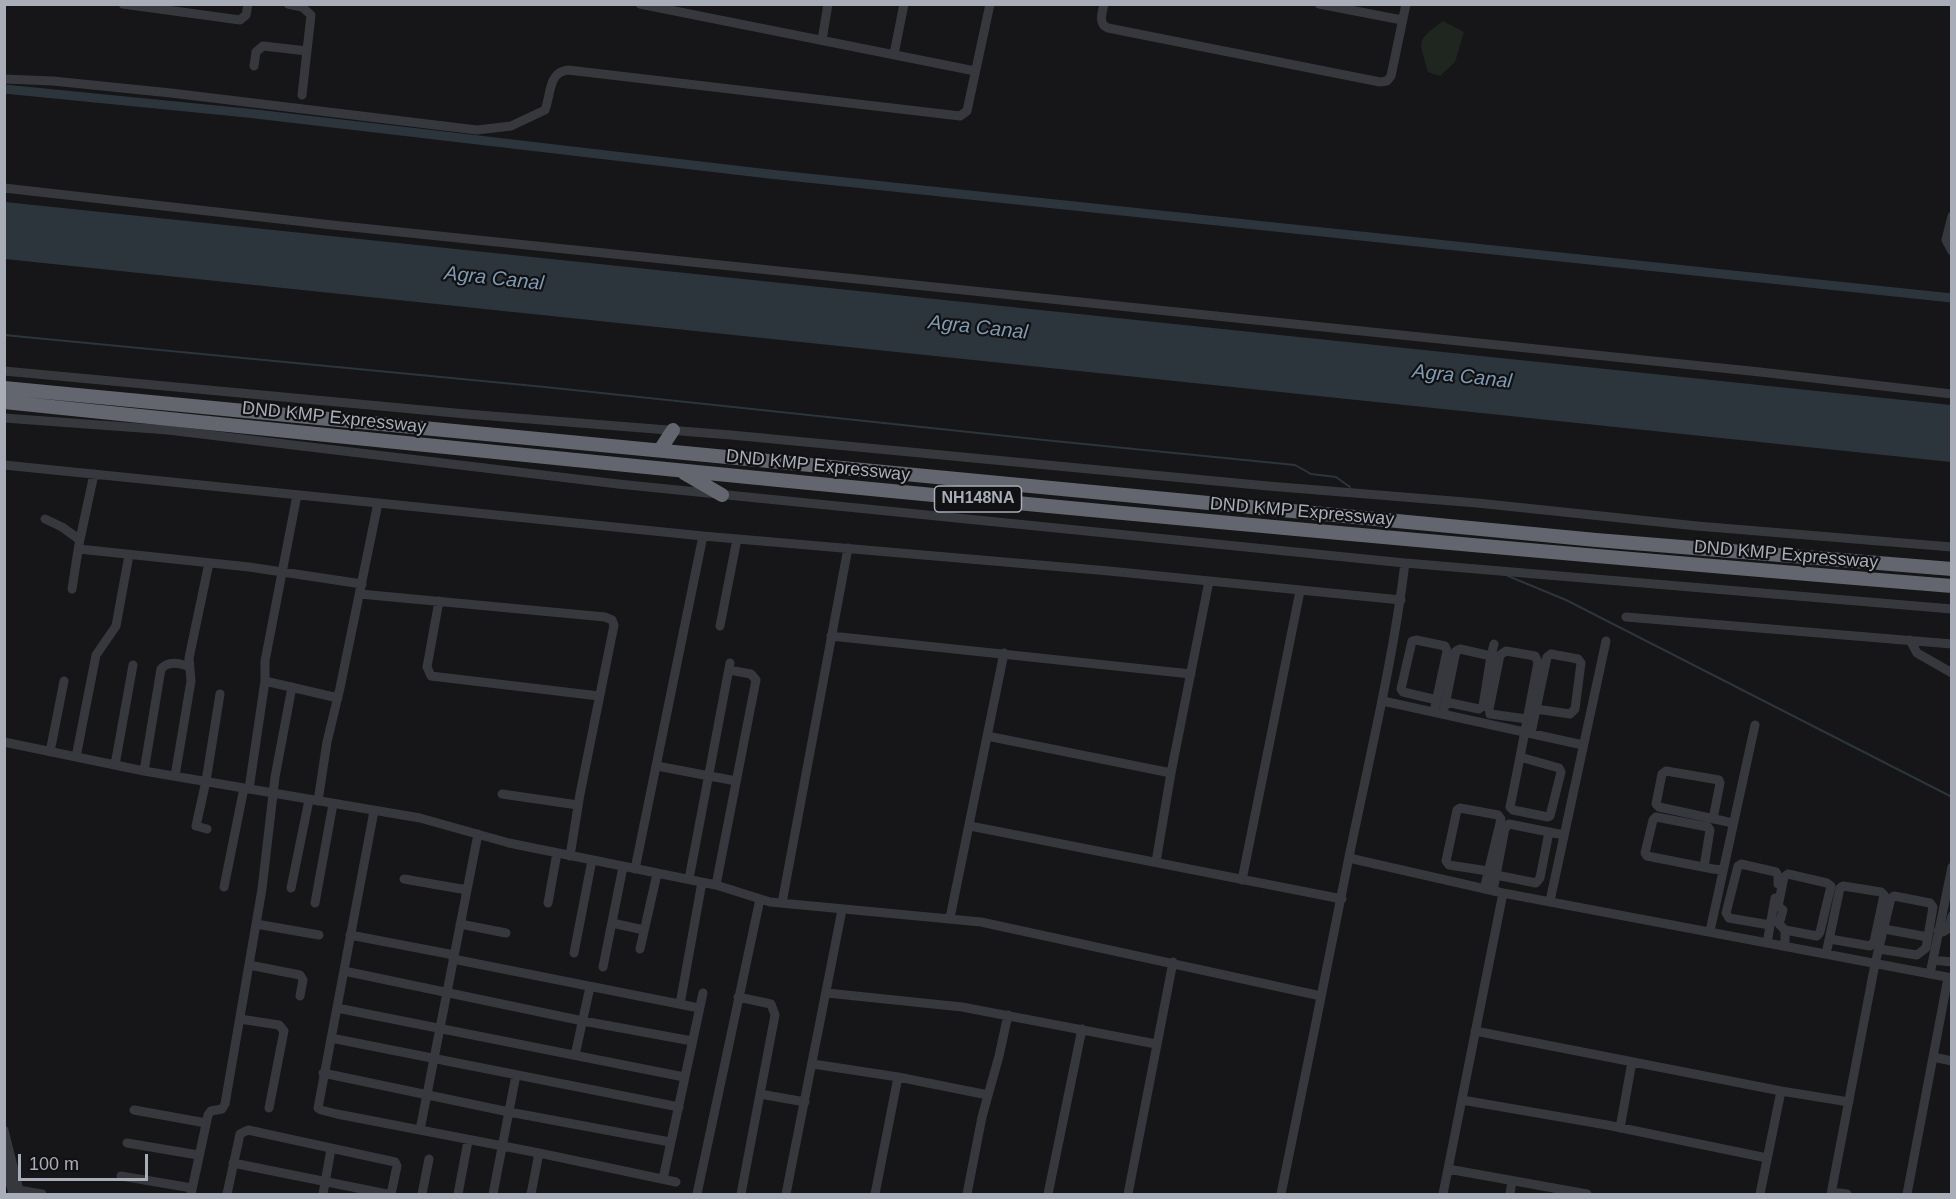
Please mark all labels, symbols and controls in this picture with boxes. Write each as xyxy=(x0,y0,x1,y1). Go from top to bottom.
water label: Agra Canal xyxy=(443,262,545,296)
water label: Agra Canal xyxy=(927,311,1029,345)
water label: Agra Canal xyxy=(1411,360,1513,394)
street label: DND KMP Expressway xyxy=(241,398,427,438)
street label: DND KMP Expressway xyxy=(725,446,911,486)
road number: NH148NA xyxy=(934,486,1022,512)
street label: DND KMP Expressway xyxy=(1209,493,1395,531)
street label: DND KMP Expressway xyxy=(1693,536,1879,574)
scale bar xyxy=(21,1142,152,1180)
text: 100 m xyxy=(29,1154,79,1174)

